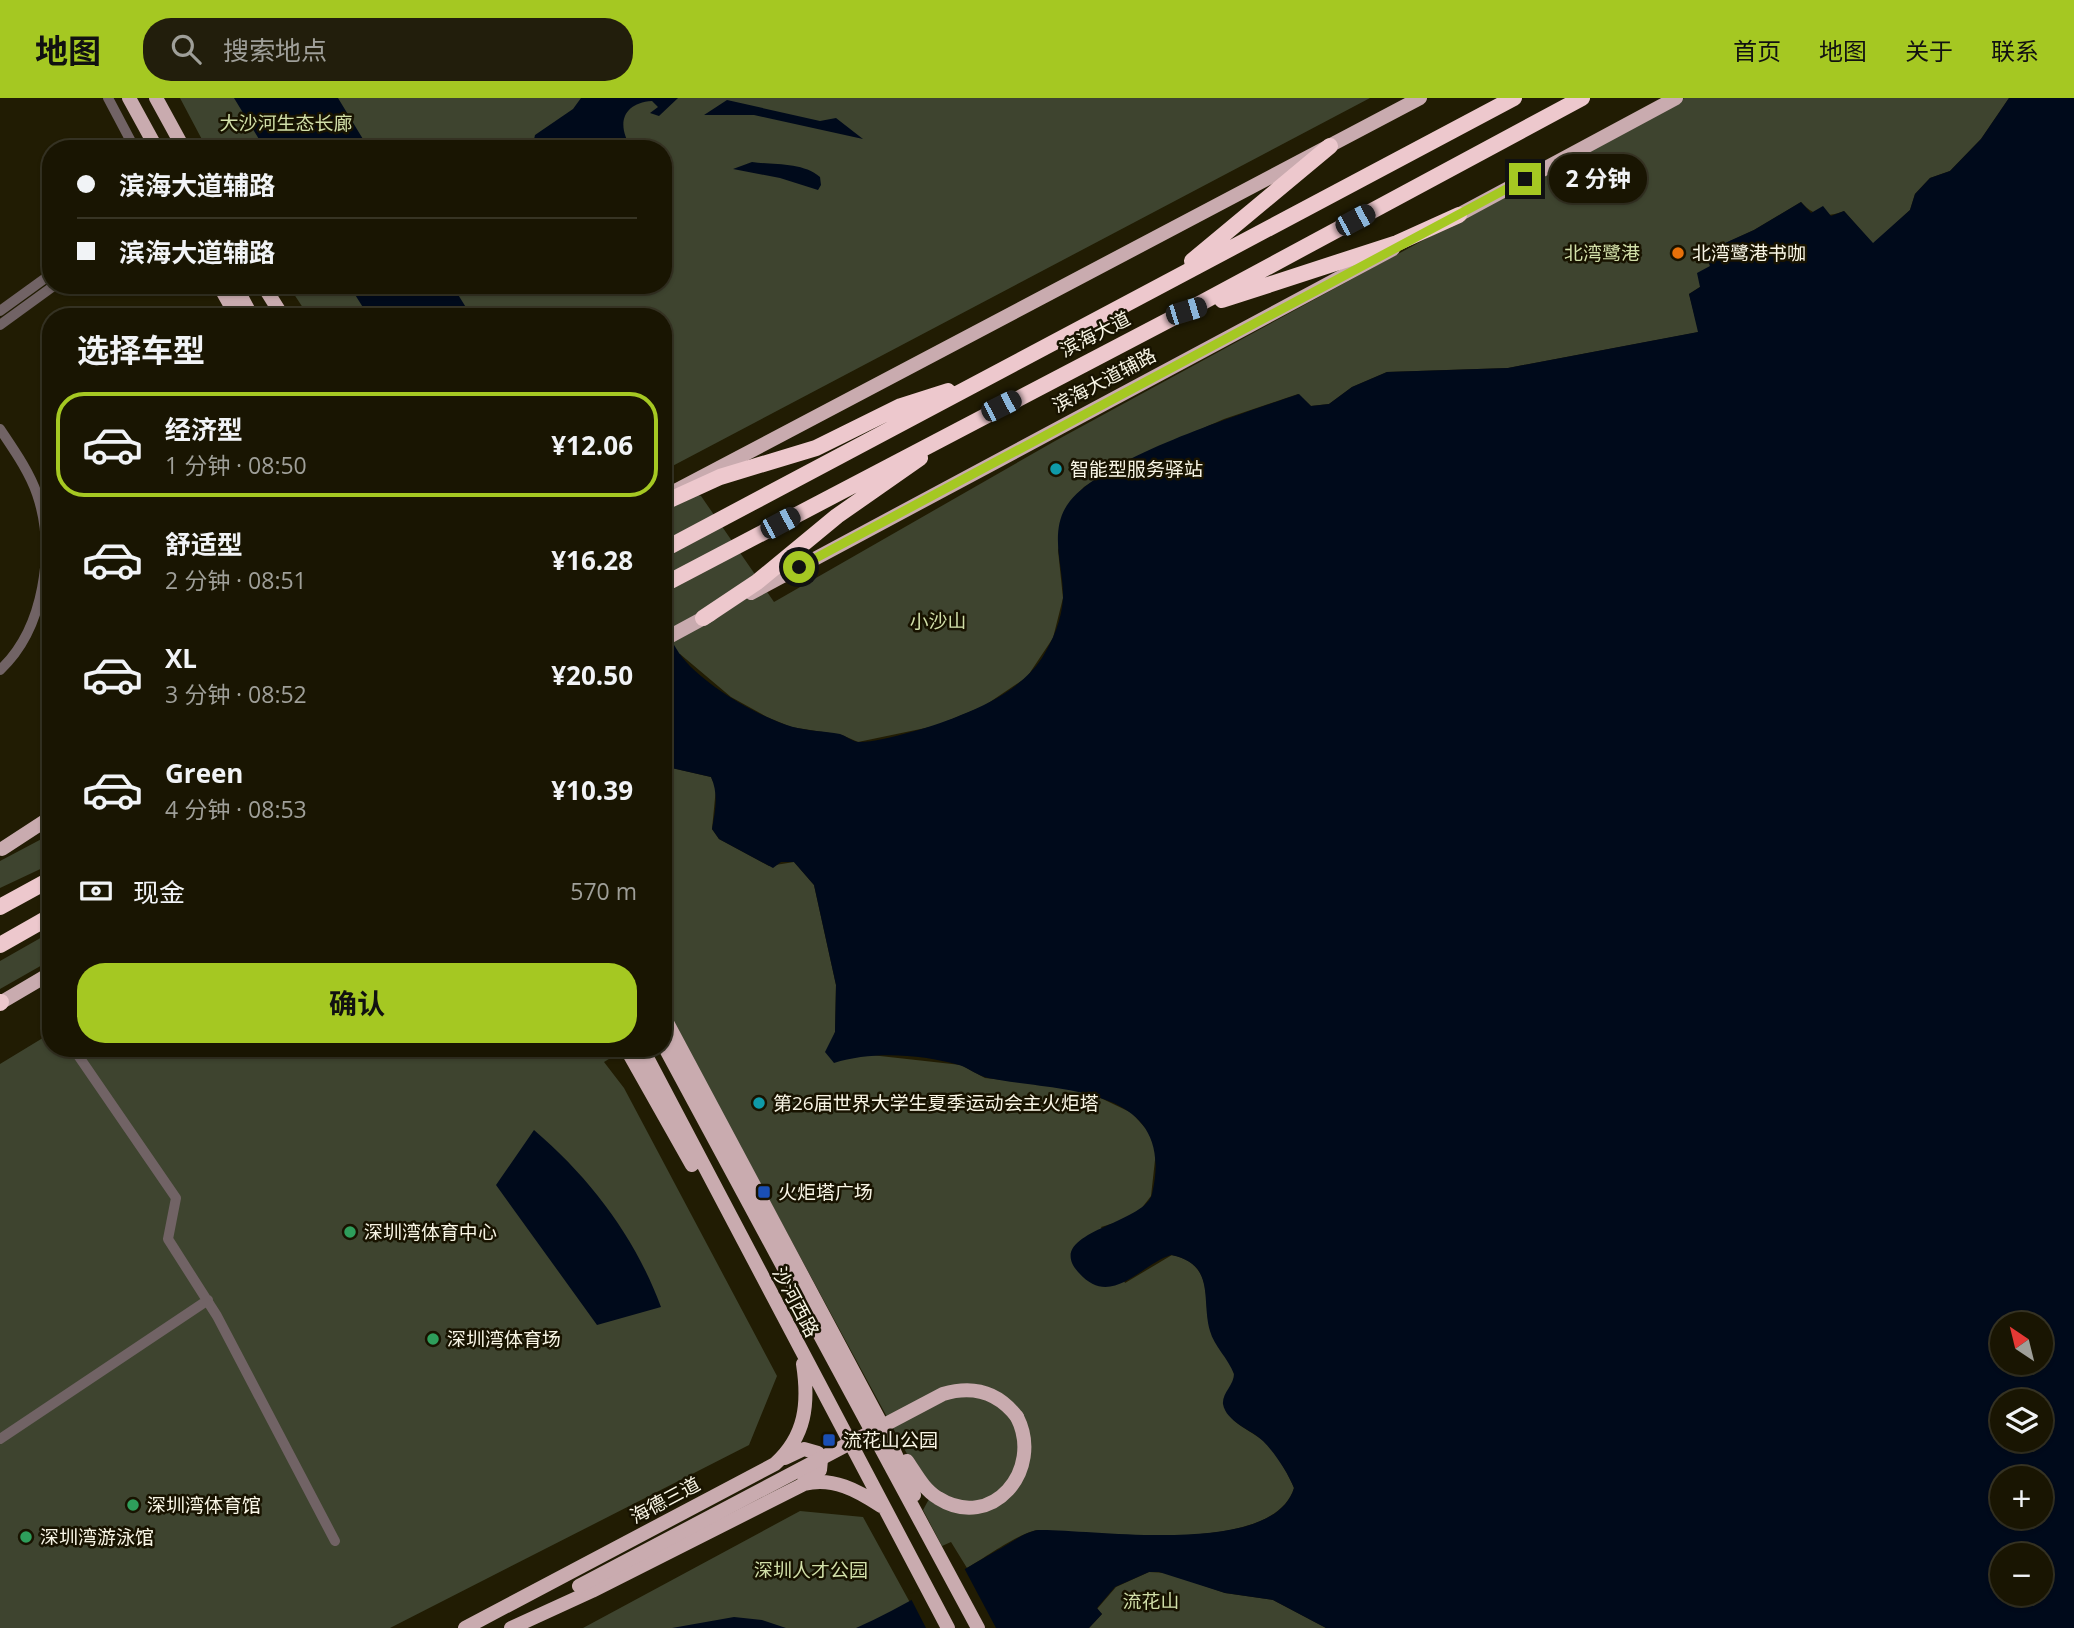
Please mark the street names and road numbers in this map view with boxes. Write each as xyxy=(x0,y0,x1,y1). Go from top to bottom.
street label: 滨海大道 xyxy=(1055,305,1135,363)
street label: 滨海大道辅路 xyxy=(1048,342,1160,418)
street label: 沙河西路 xyxy=(767,1262,825,1342)
street label: 海德三道 xyxy=(625,1471,705,1529)

